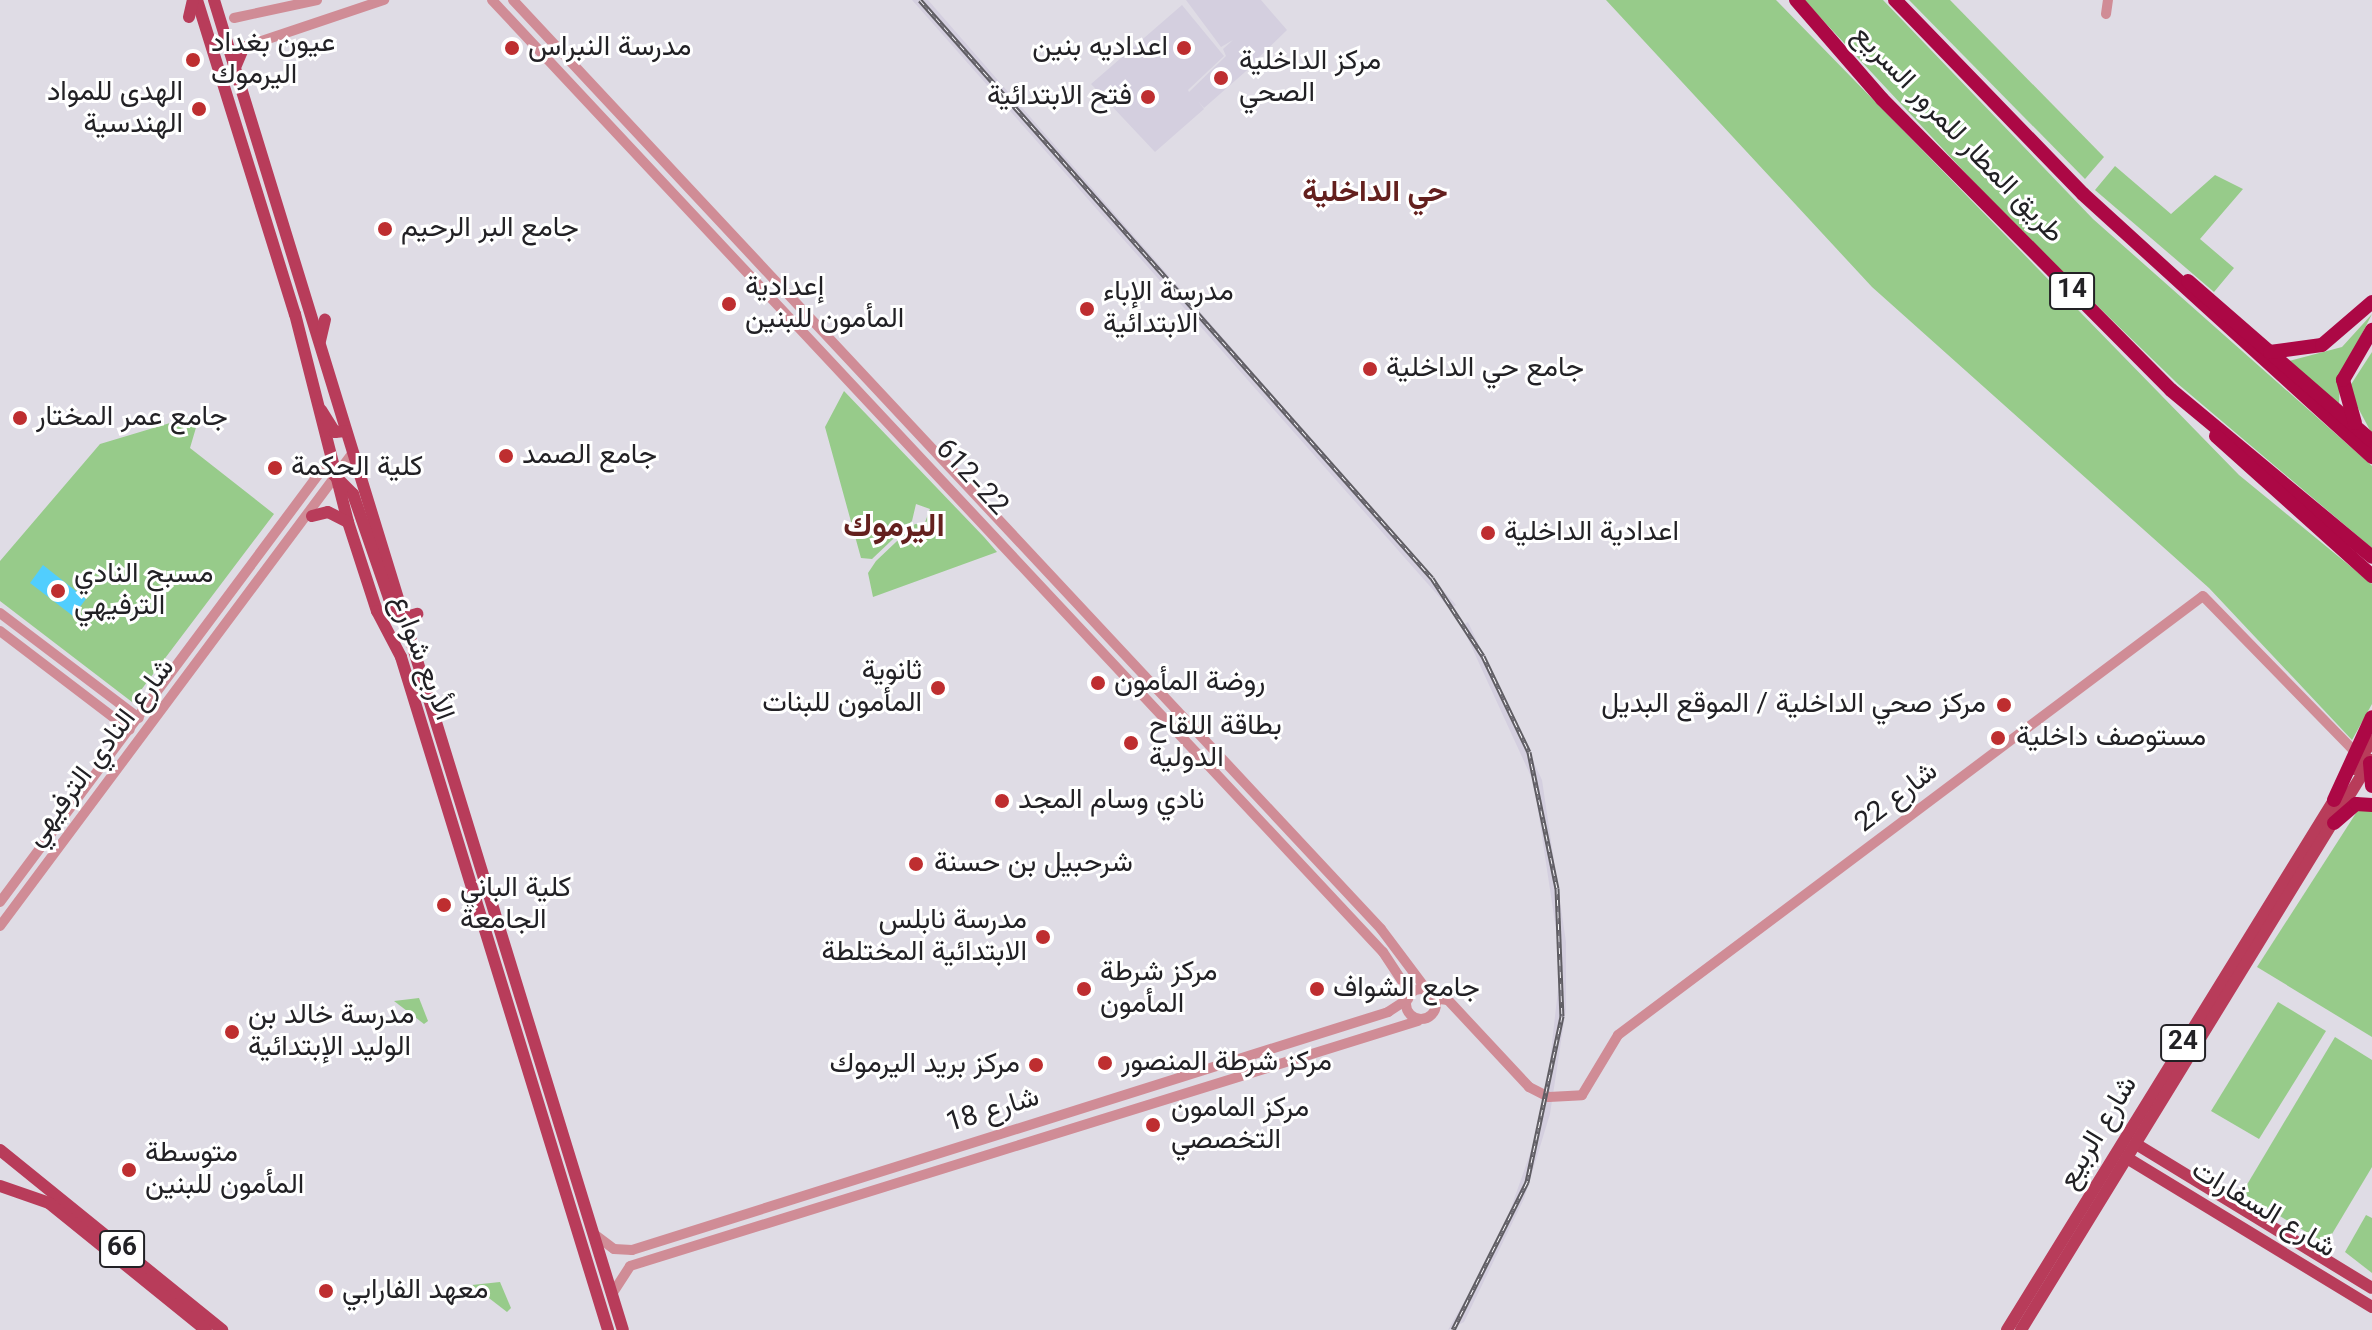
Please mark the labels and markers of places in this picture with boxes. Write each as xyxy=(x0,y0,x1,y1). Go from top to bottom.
place label: عيون بغداد اليرموك xyxy=(211,27,335,93)
place label: مدرسة النبراس xyxy=(528,31,692,65)
place label: اعداديه بنين xyxy=(1032,31,1168,65)
marker: مدرسة النبراس xyxy=(503,39,521,57)
marker: اعداديه بنين xyxy=(1175,39,1193,57)
place label: مركز الداخلية الصحي xyxy=(1239,45,1381,111)
marker: عيون بغداد اليرموك xyxy=(182,49,204,71)
marker: مركز الداخلية الصحي xyxy=(1210,67,1232,89)
place label: الهدى للمواد الهندسية xyxy=(47,76,183,142)
place label: فتح الابتدائية xyxy=(987,80,1132,114)
marker: فتح الابتدائية xyxy=(1139,88,1157,106)
marker: الهدى للمواد الهندسية xyxy=(190,100,208,118)
place label: جامع البر الرحيم xyxy=(401,212,579,246)
marker: جامع البر الرحيم xyxy=(376,220,394,238)
place label: إعدادية المأمون للبنين xyxy=(745,271,904,337)
place label: مدرسة الإباء الابتدائية xyxy=(1103,276,1234,342)
marker: إعدادية المأمون للبنين xyxy=(720,295,738,313)
marker: مدرسة الإباء الابتدائية xyxy=(1078,300,1096,318)
place label: جامع حي الداخلية xyxy=(1386,352,1584,386)
marker: جامع حي الداخلية xyxy=(1361,360,1379,378)
place label: جامع عمر المختار xyxy=(36,401,228,435)
marker: جامع عمر المختار xyxy=(11,409,29,427)
place label: جامع الصمد xyxy=(522,439,657,473)
marker: جامع الصمد xyxy=(497,447,515,465)
place label: كلية الحكمة xyxy=(291,451,423,485)
marker: كلية الحكمة xyxy=(266,459,284,477)
place label: اعدادية الداخلية xyxy=(1504,516,1679,550)
marker: اعدادية الداخلية xyxy=(1479,524,1497,542)
place label: مسبح النادي الترفيهي xyxy=(74,558,214,624)
marker: مسبح النادي الترفيهي xyxy=(49,582,67,600)
place label: ثانوية المأمون للبنات xyxy=(762,655,922,721)
place label: روضة المأمون xyxy=(1114,666,1265,700)
marker: روضة المأمون xyxy=(1089,674,1107,692)
marker: ثانوية المأمون للبنات xyxy=(929,679,947,697)
place label: مركز صحي الداخلية / الموقع البديل xyxy=(1601,688,1986,722)
marker: مركز صحي الداخلية / الموقع البديل xyxy=(1993,694,2015,716)
place label: بطاقة اللقاح الدولية xyxy=(1149,710,1282,776)
place label: مستوصف داخلية xyxy=(2016,721,2206,755)
marker: مستوصف داخلية xyxy=(1987,727,2009,749)
marker: بطاقة اللقاح الدولية xyxy=(1120,732,1142,754)
place label: نادي وسام المجد xyxy=(1018,784,1205,818)
marker: نادي وسام المجد xyxy=(993,792,1011,810)
place label: شرحبيل بن حسنة xyxy=(934,847,1133,881)
marker: شرحبيل بن حسنة xyxy=(905,853,927,875)
place label: كلية الباني الجامعة xyxy=(460,872,571,938)
marker: كلية الباني الجامعة xyxy=(435,896,453,914)
place label: مدرسة نابلس الابتدائية المختلطة xyxy=(821,904,1027,970)
marker: مدرسة نابلس الابتدائية المختلطة xyxy=(1034,928,1052,946)
place label: مركز شرطة المأمون xyxy=(1100,956,1217,1022)
place label: جامع الشواف xyxy=(1333,972,1480,1006)
marker: مركز شرطة المأمون xyxy=(1075,980,1093,998)
marker: جامع الشواف xyxy=(1308,980,1326,998)
place label: مدرسة خالد بن الوليد الإبتدائية xyxy=(248,999,414,1065)
marker: مدرسة خالد بن الوليد الإبتدائية xyxy=(223,1023,241,1041)
place label: مركز شرطة المنصور xyxy=(1121,1046,1332,1080)
place label: مركز بريد اليرموك xyxy=(830,1048,1020,1082)
marker: مركز شرطة المنصور xyxy=(1096,1054,1114,1072)
marker: مركز بريد اليرموك xyxy=(1027,1056,1045,1074)
place label: مركز المامون التخصصي xyxy=(1171,1092,1309,1158)
marker: مركز المامون التخصصي xyxy=(1142,1114,1164,1136)
place label: متوسطة المأمون للبنين xyxy=(145,1137,304,1203)
marker: متوسطة المأمون للبنين xyxy=(120,1161,138,1179)
place label: معهد الفارابي xyxy=(342,1274,488,1308)
marker: معهد الفارابي xyxy=(317,1282,335,1300)

